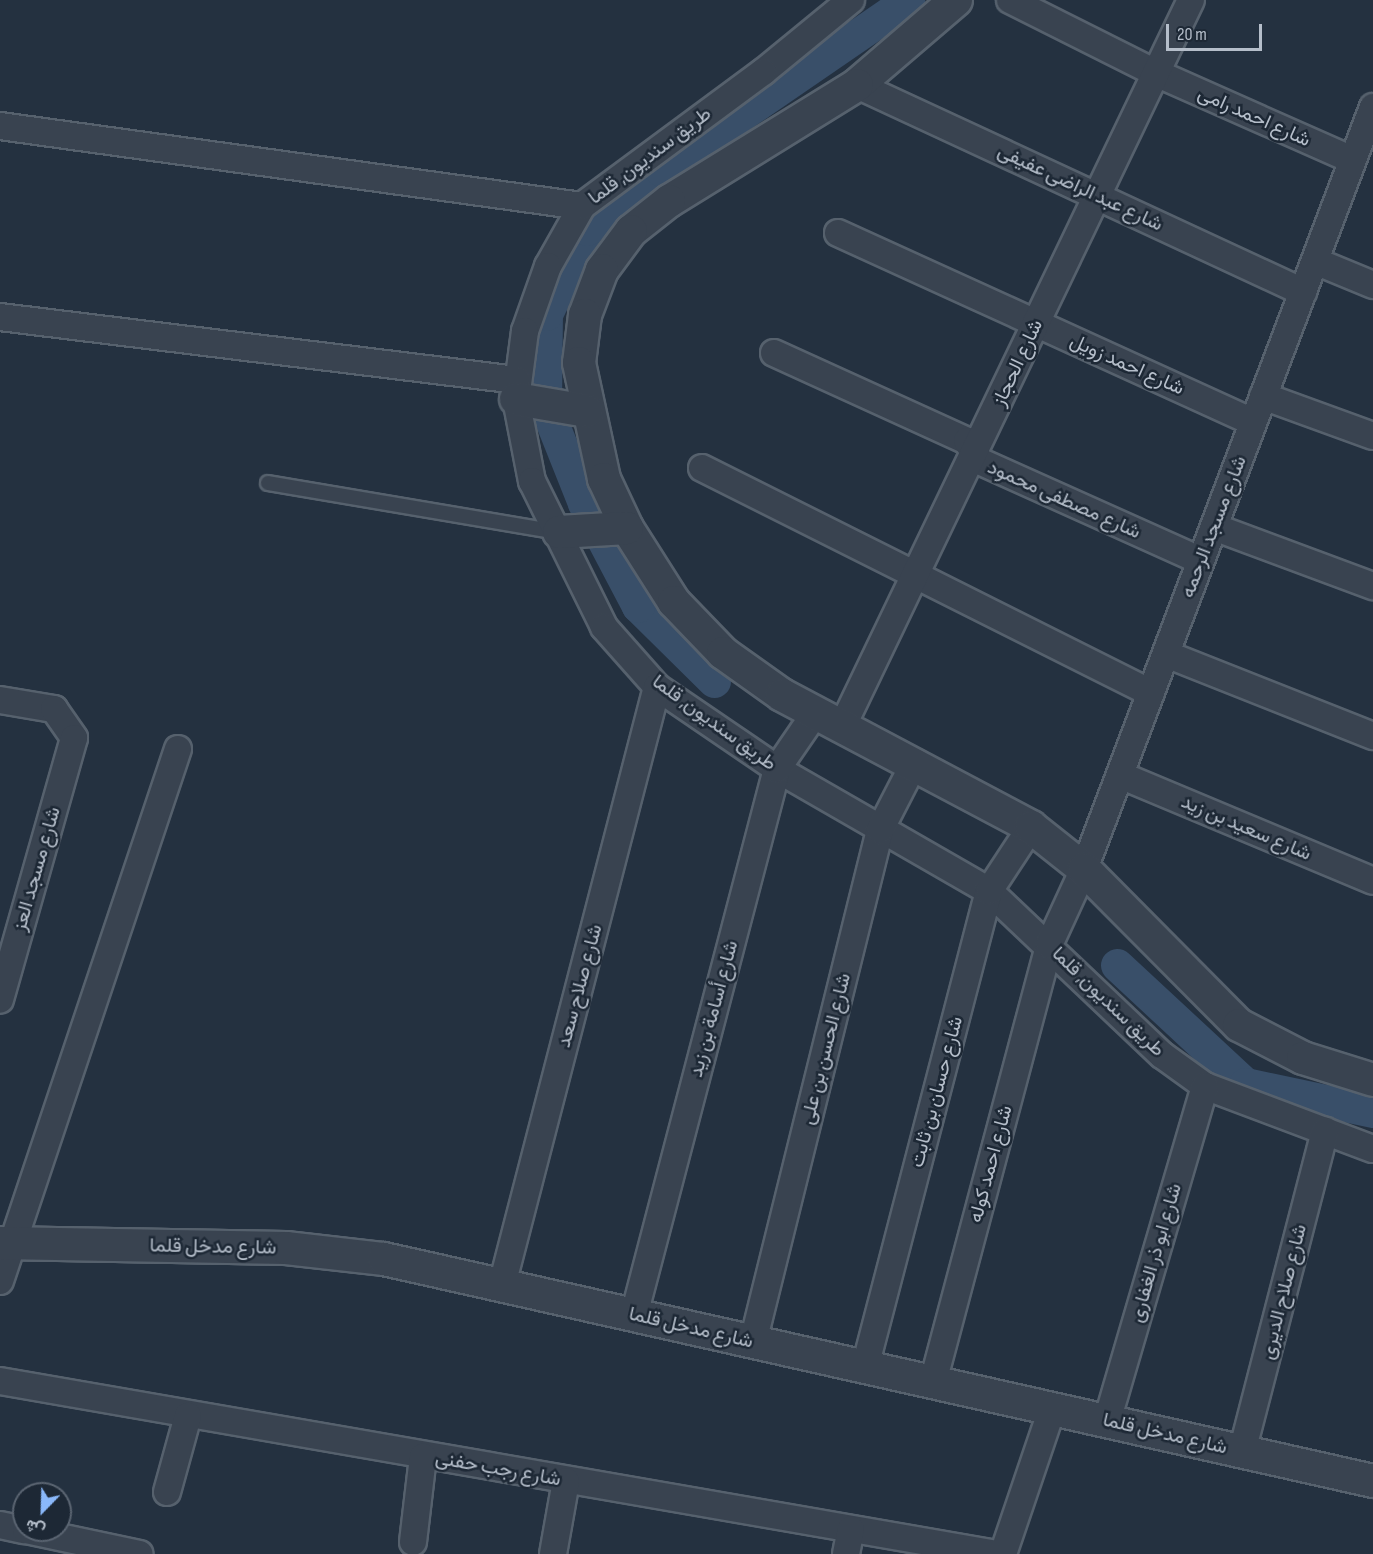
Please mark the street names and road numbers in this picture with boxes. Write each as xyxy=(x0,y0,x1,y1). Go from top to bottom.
street label: شارع احمد رامى xyxy=(1194,81,1314,153)
street label: طريق سنديون, قلما xyxy=(584,102,716,210)
street label: شارع عبد الراضى عفيفى xyxy=(994,139,1166,237)
street label: شارع الحجاز xyxy=(987,316,1049,410)
street label: شارع احمد زويل xyxy=(1066,329,1188,401)
street label: شارع مسجد الرحمه xyxy=(1176,453,1252,601)
street label: شارع مصطفى محمود xyxy=(984,455,1144,545)
street label: طريق سنديون, قلما xyxy=(647,670,781,776)
street label: شارع سعيد بن زيد xyxy=(1177,790,1315,866)
street label: شارع مسجد العز xyxy=(8,804,66,934)
street label: شارع صلاح سعد xyxy=(552,922,608,1050)
street label: شارع أسامة بن زيد xyxy=(684,938,744,1080)
street label: طريق سنديون, قلما xyxy=(1047,942,1169,1062)
street label: شارع الحسن بن على xyxy=(796,971,856,1127)
street label: شارع حسان بن ثابت xyxy=(905,1014,969,1170)
street label: شارع احمد كوله xyxy=(964,1103,1018,1225)
street label: شارع ابو ذر الغفارى xyxy=(1125,1181,1187,1325)
street label: شارع صلاح الديرى xyxy=(1256,1222,1312,1362)
street label: شارع مدخل قلما xyxy=(149,1234,277,1260)
street label: شارع مدخل قلما xyxy=(626,1302,756,1354)
street label: شارع مدخل قلما xyxy=(1100,1408,1230,1460)
street label: شارع رجب حفنى xyxy=(433,1446,563,1492)

